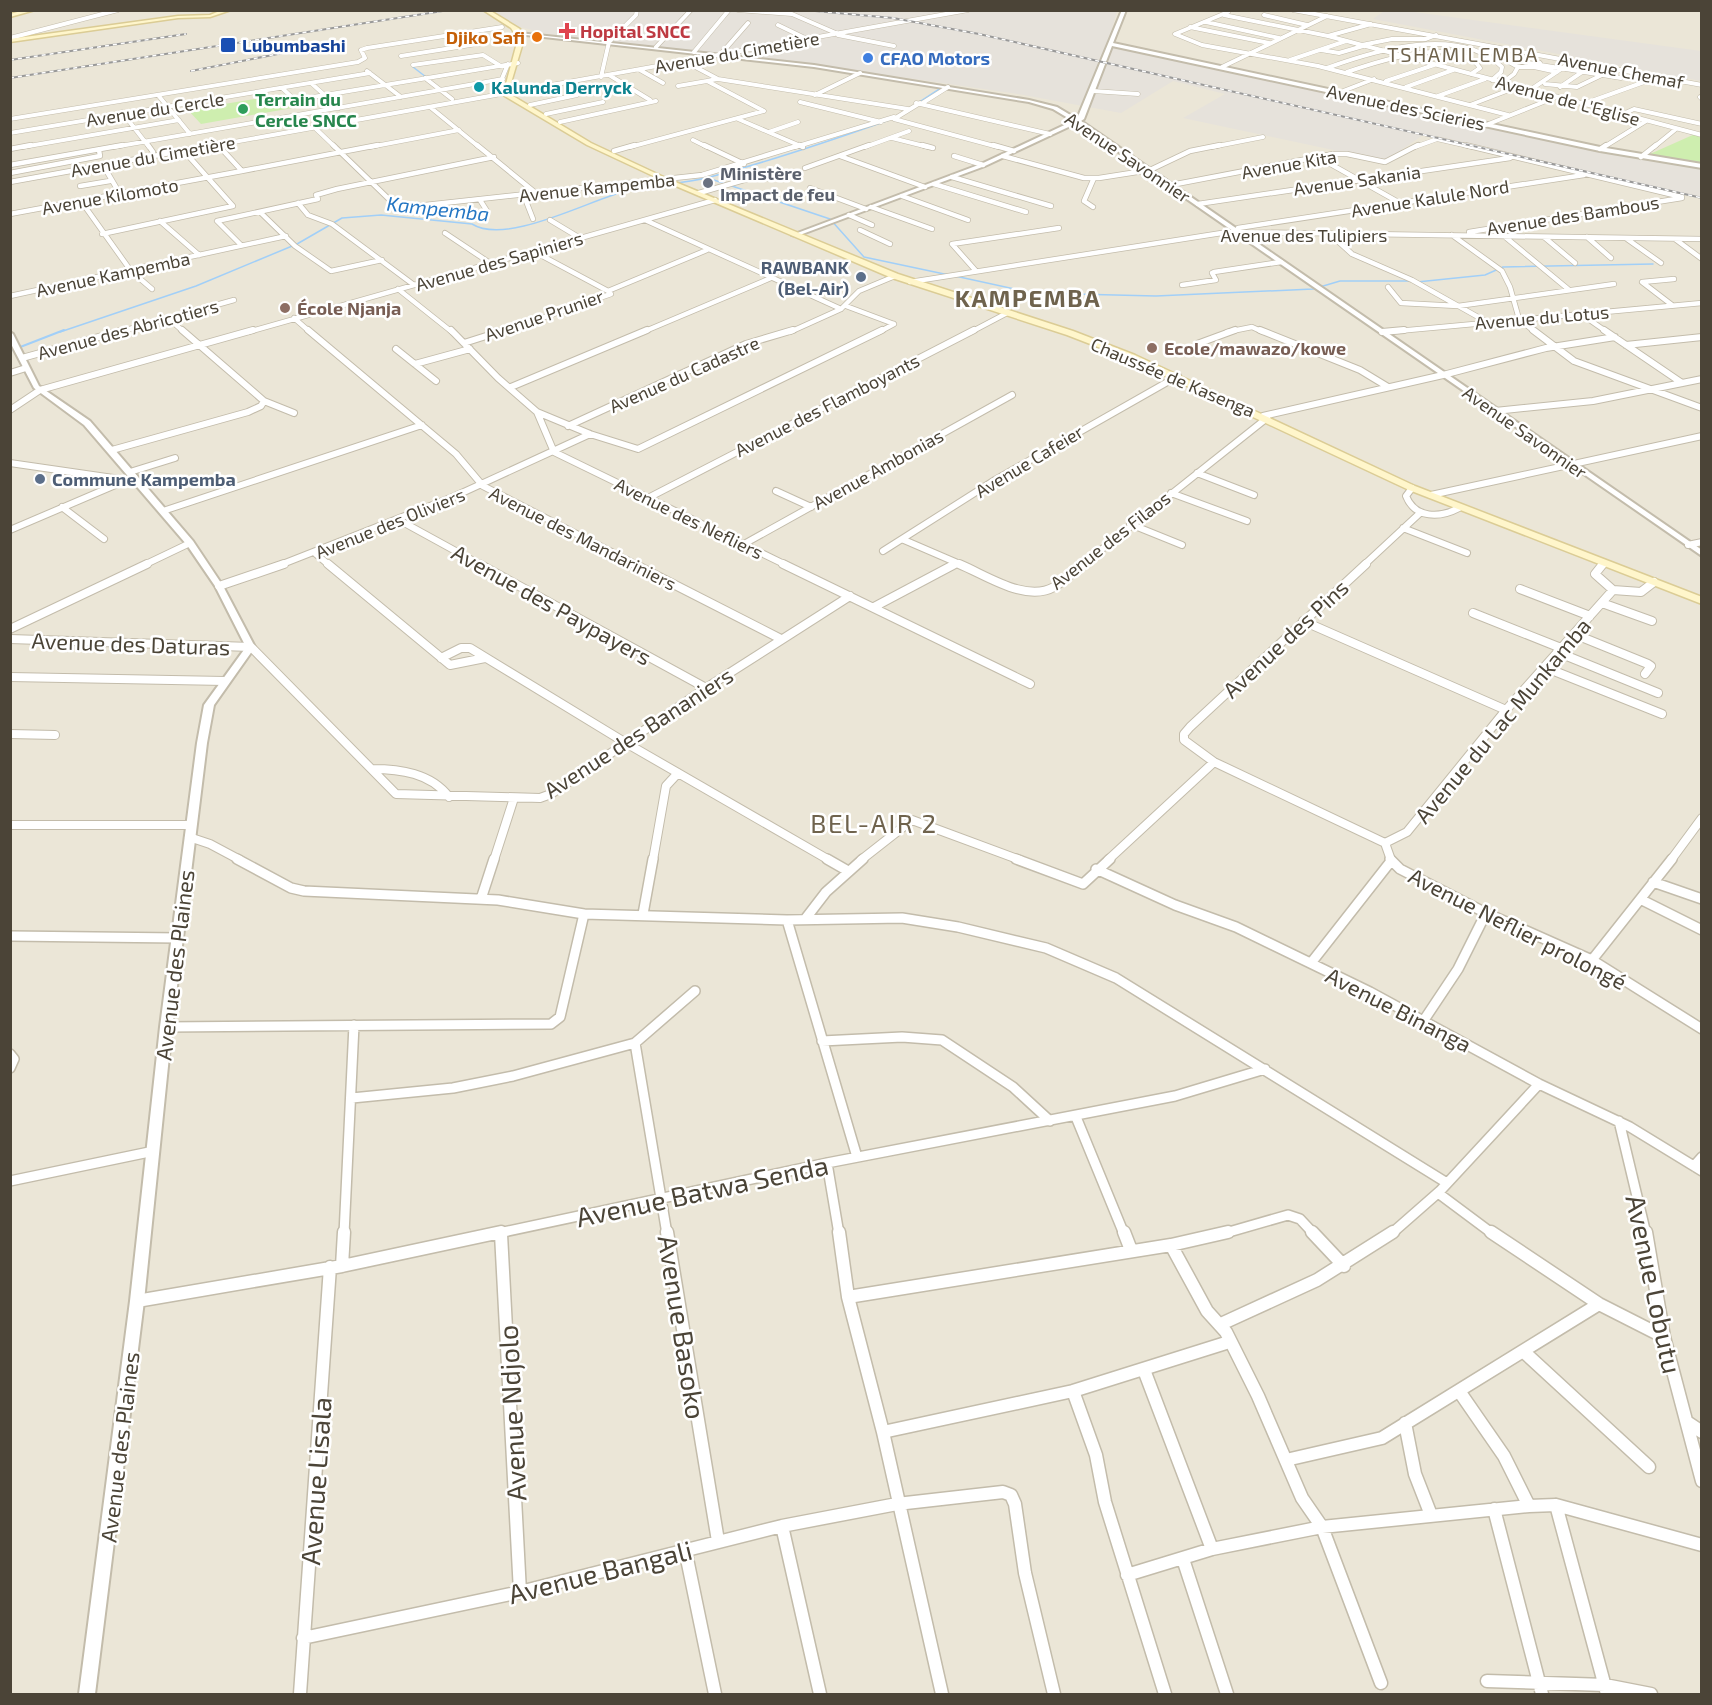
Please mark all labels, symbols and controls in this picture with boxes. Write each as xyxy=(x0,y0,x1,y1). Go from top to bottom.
place label: Hopital SNCC xyxy=(580,20,691,42)
marker: Hopital SNCC xyxy=(558,22,576,40)
place label: Djiko Safi xyxy=(446,26,525,48)
street label: Avenue du Cimetière xyxy=(653,27,821,77)
marker: Djiko Safi xyxy=(530,30,544,44)
place label: Lubumbashi xyxy=(242,34,346,56)
marker: Lubumbashi xyxy=(219,36,237,54)
district label: TSHAMILEMBA xyxy=(1387,42,1539,66)
place label: CFAO Motors xyxy=(880,47,990,69)
street label: Avenue Chemaf xyxy=(1556,47,1687,93)
marker: CFAO Motors xyxy=(861,51,875,65)
street label: Avenue de L'Eglise xyxy=(1493,70,1643,130)
place label: Kalunda Derryck xyxy=(491,76,632,98)
marker: Kalunda Derryck xyxy=(472,80,486,94)
street label: Avenue des Scieries xyxy=(1325,80,1487,134)
street label: Avenue du Cercle xyxy=(84,87,226,131)
place label: Terrain du Cercle SNCC xyxy=(255,88,357,131)
marker: Terrain du Cercle SNCC xyxy=(236,102,250,116)
street label: Avenue Savonnier xyxy=(1061,107,1195,207)
street label: Avenue du Cimetière xyxy=(69,131,237,181)
street label: Avenue Kita xyxy=(1240,145,1338,183)
street label: Avenue Sakania xyxy=(1292,160,1422,200)
place label: Ministère Impact de feu xyxy=(720,162,835,205)
street label: Avenue Kampemba xyxy=(518,168,676,206)
street label: Avenue Kilomoto xyxy=(40,173,180,219)
street label: Avenue Kalule Nord xyxy=(1349,175,1511,221)
marker: Ministère Impact de feu xyxy=(701,176,715,190)
water label: Kampemba xyxy=(385,191,491,225)
street label: Avenue des Bambous xyxy=(1485,191,1661,239)
street label: Avenue des Tulipiers xyxy=(1221,224,1387,246)
street label: Avenue des Sapiniers xyxy=(413,227,585,295)
street label: Avenue Kampemba xyxy=(34,247,192,301)
place label: RAWBANK (Bel-Air) xyxy=(761,256,850,299)
marker: RAWBANK (Bel-Air) xyxy=(854,270,868,284)
district label: KAMPEMBA xyxy=(955,283,1101,312)
street label: Avenue Prunier xyxy=(482,284,606,346)
street label: Avenue des Abricotiers xyxy=(35,294,221,364)
place label: École Njanja xyxy=(297,297,401,319)
street label: Avenue du Lotus xyxy=(1474,300,1610,334)
marker: École Njanja xyxy=(278,301,292,315)
street label: Avenue du Cadastre xyxy=(606,331,762,417)
street label: Chaussée de Kasenga xyxy=(1088,332,1258,422)
place label: Ecole/mawazo/kowe xyxy=(1164,337,1346,359)
marker: Ecole/mawazo/kowe xyxy=(1145,341,1159,355)
street label: Avenue des Flamboyants xyxy=(731,349,923,461)
street label: Avenue Savonnier xyxy=(1459,381,1591,483)
street label: Avenue Cafeier xyxy=(971,420,1087,502)
street label: Avenue Ambonias xyxy=(809,424,947,514)
place label: Commune Kampemba xyxy=(52,468,236,490)
marker: Commune Kampemba xyxy=(33,472,47,486)
street label: Avenue des Nefliers xyxy=(611,473,767,563)
street label: Avenue des Mandariniers xyxy=(486,481,680,595)
street label: Avenue des Oliviers xyxy=(312,483,468,563)
street label: Avenue des Filaos xyxy=(1046,486,1174,594)
street label: Avenue des Paypayers xyxy=(448,538,656,670)
street label: Avenue des Pins xyxy=(1217,573,1353,703)
street label: Avenue du Lac Munkamba xyxy=(1409,612,1595,828)
street label: Avenue des Daturas xyxy=(31,627,231,659)
street label: Avenue des Bananiers xyxy=(539,661,737,803)
district label: BEL-AIR 2 xyxy=(810,807,938,838)
street label: Avenue Neflier prolongé xyxy=(1405,862,1631,994)
street label: Avenue des Plaines xyxy=(149,868,199,1062)
street label: Avenue Binanga xyxy=(1322,961,1476,1057)
street label: Avenue Batwa Senda xyxy=(573,1148,831,1232)
street label: Avenue Lobutu xyxy=(1620,1192,1690,1376)
street label: Avenue Basoko xyxy=(653,1233,713,1421)
street label: Avenue Ndjolo xyxy=(490,1324,533,1502)
street label: Avenue des Plaines xyxy=(94,1350,144,1544)
street label: Avenue Lisala xyxy=(293,1396,337,1566)
street label: Avenue Bangali xyxy=(505,1533,695,1610)

